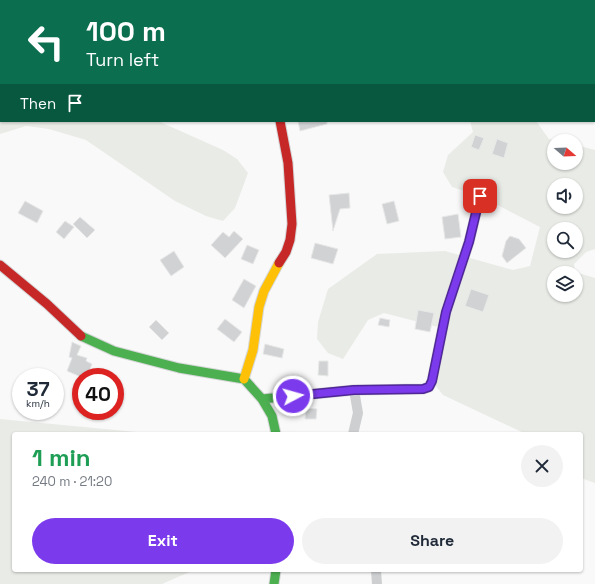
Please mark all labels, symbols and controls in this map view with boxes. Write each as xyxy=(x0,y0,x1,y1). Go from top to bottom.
text: 100 m xyxy=(86,13,166,49)
icon: left xyxy=(20,16,72,68)
text: Turn left xyxy=(86,48,159,71)
icon: arrive xyxy=(64,92,86,114)
text: Then xyxy=(20,94,56,113)
north arrow xyxy=(547,134,583,170)
map controls xyxy=(547,134,583,302)
button: sound xyxy=(547,178,583,214)
pin xyxy=(463,179,497,213)
icon: arrive xyxy=(469,185,491,207)
button: search xyxy=(547,222,583,258)
button: layers xyxy=(547,266,583,302)
speed limit sign: 40 xyxy=(72,368,124,420)
position arrow xyxy=(272,375,314,417)
text: 37 xyxy=(26,376,50,402)
text: km/h xyxy=(26,397,50,410)
text: 1 min xyxy=(32,442,91,473)
button: close xyxy=(521,445,563,487)
text: 240 m · 21:20 xyxy=(32,473,112,490)
button: Exit xyxy=(32,518,294,564)
button: Share xyxy=(302,518,563,564)

